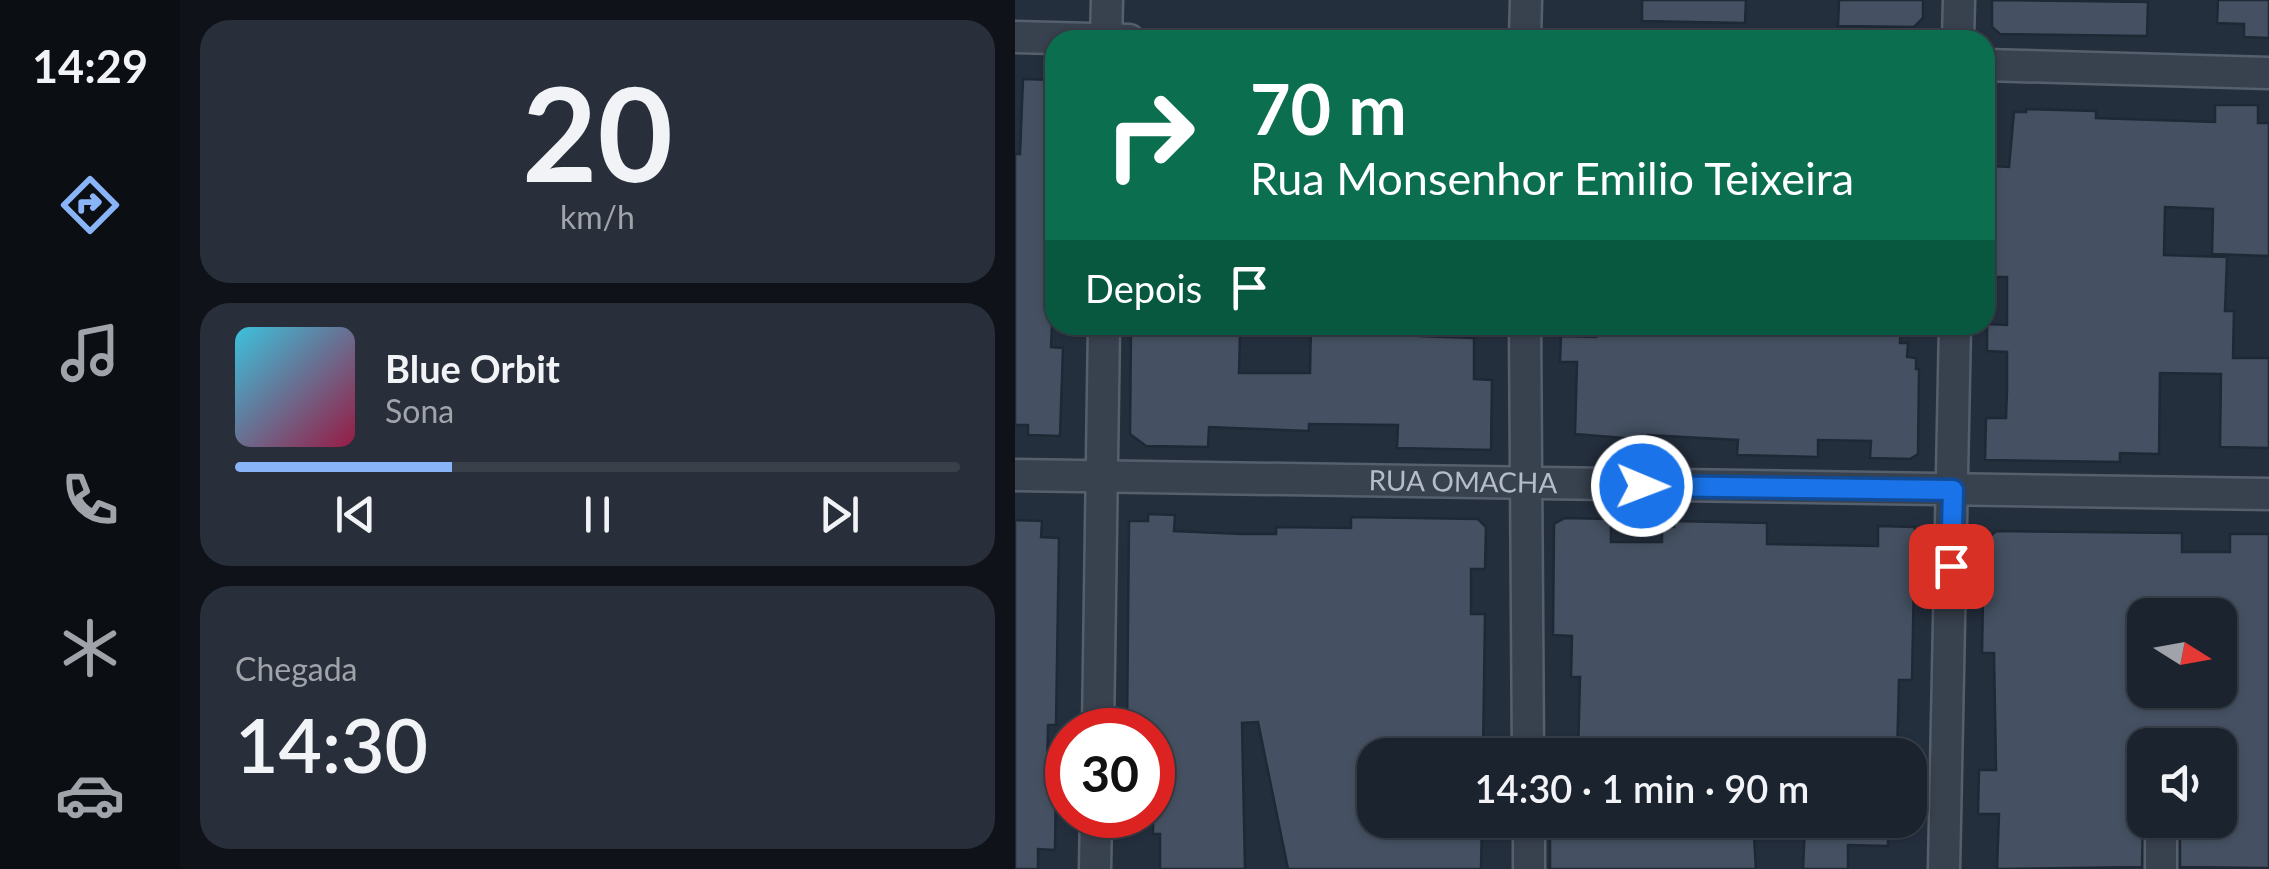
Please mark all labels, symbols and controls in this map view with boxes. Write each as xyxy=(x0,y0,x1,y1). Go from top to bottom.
text: 14:29 xyxy=(32,39,148,93)
text: 20 xyxy=(522,54,673,210)
text: 70 m xyxy=(1250,66,1407,150)
icon: right xyxy=(1085,70,1215,200)
text: Rua Monsenhor Emilio Teixeira xyxy=(1250,151,1854,205)
icon: directions xyxy=(55,170,125,240)
text: km/h xyxy=(560,197,635,236)
icon: arrive xyxy=(1222,260,1277,315)
text: Depois xyxy=(1085,265,1202,311)
icon: music xyxy=(55,318,125,388)
text: Blue Orbit xyxy=(385,345,560,391)
text: Sona xyxy=(385,391,454,430)
position arrow xyxy=(1590,434,1694,538)
street label: RUA OMACHA xyxy=(1368,462,1558,499)
icon: phone xyxy=(55,465,125,535)
icon: previous xyxy=(328,487,383,542)
icon: pause xyxy=(570,487,625,542)
icon: next xyxy=(812,487,867,542)
pin xyxy=(1909,524,1994,609)
icon: arrive xyxy=(1924,539,1979,594)
north arrow xyxy=(2127,598,2237,708)
map controls xyxy=(2127,598,2237,838)
icon: climate xyxy=(55,613,125,683)
text: Chegada xyxy=(235,649,358,688)
text: 14:30 xyxy=(235,699,428,789)
speed limit sign: 30 xyxy=(1045,708,1175,838)
button: sound xyxy=(2127,728,2237,838)
icon: car xyxy=(55,760,125,830)
text: 14:30 · 1 min · 90 m xyxy=(1475,765,1809,811)

